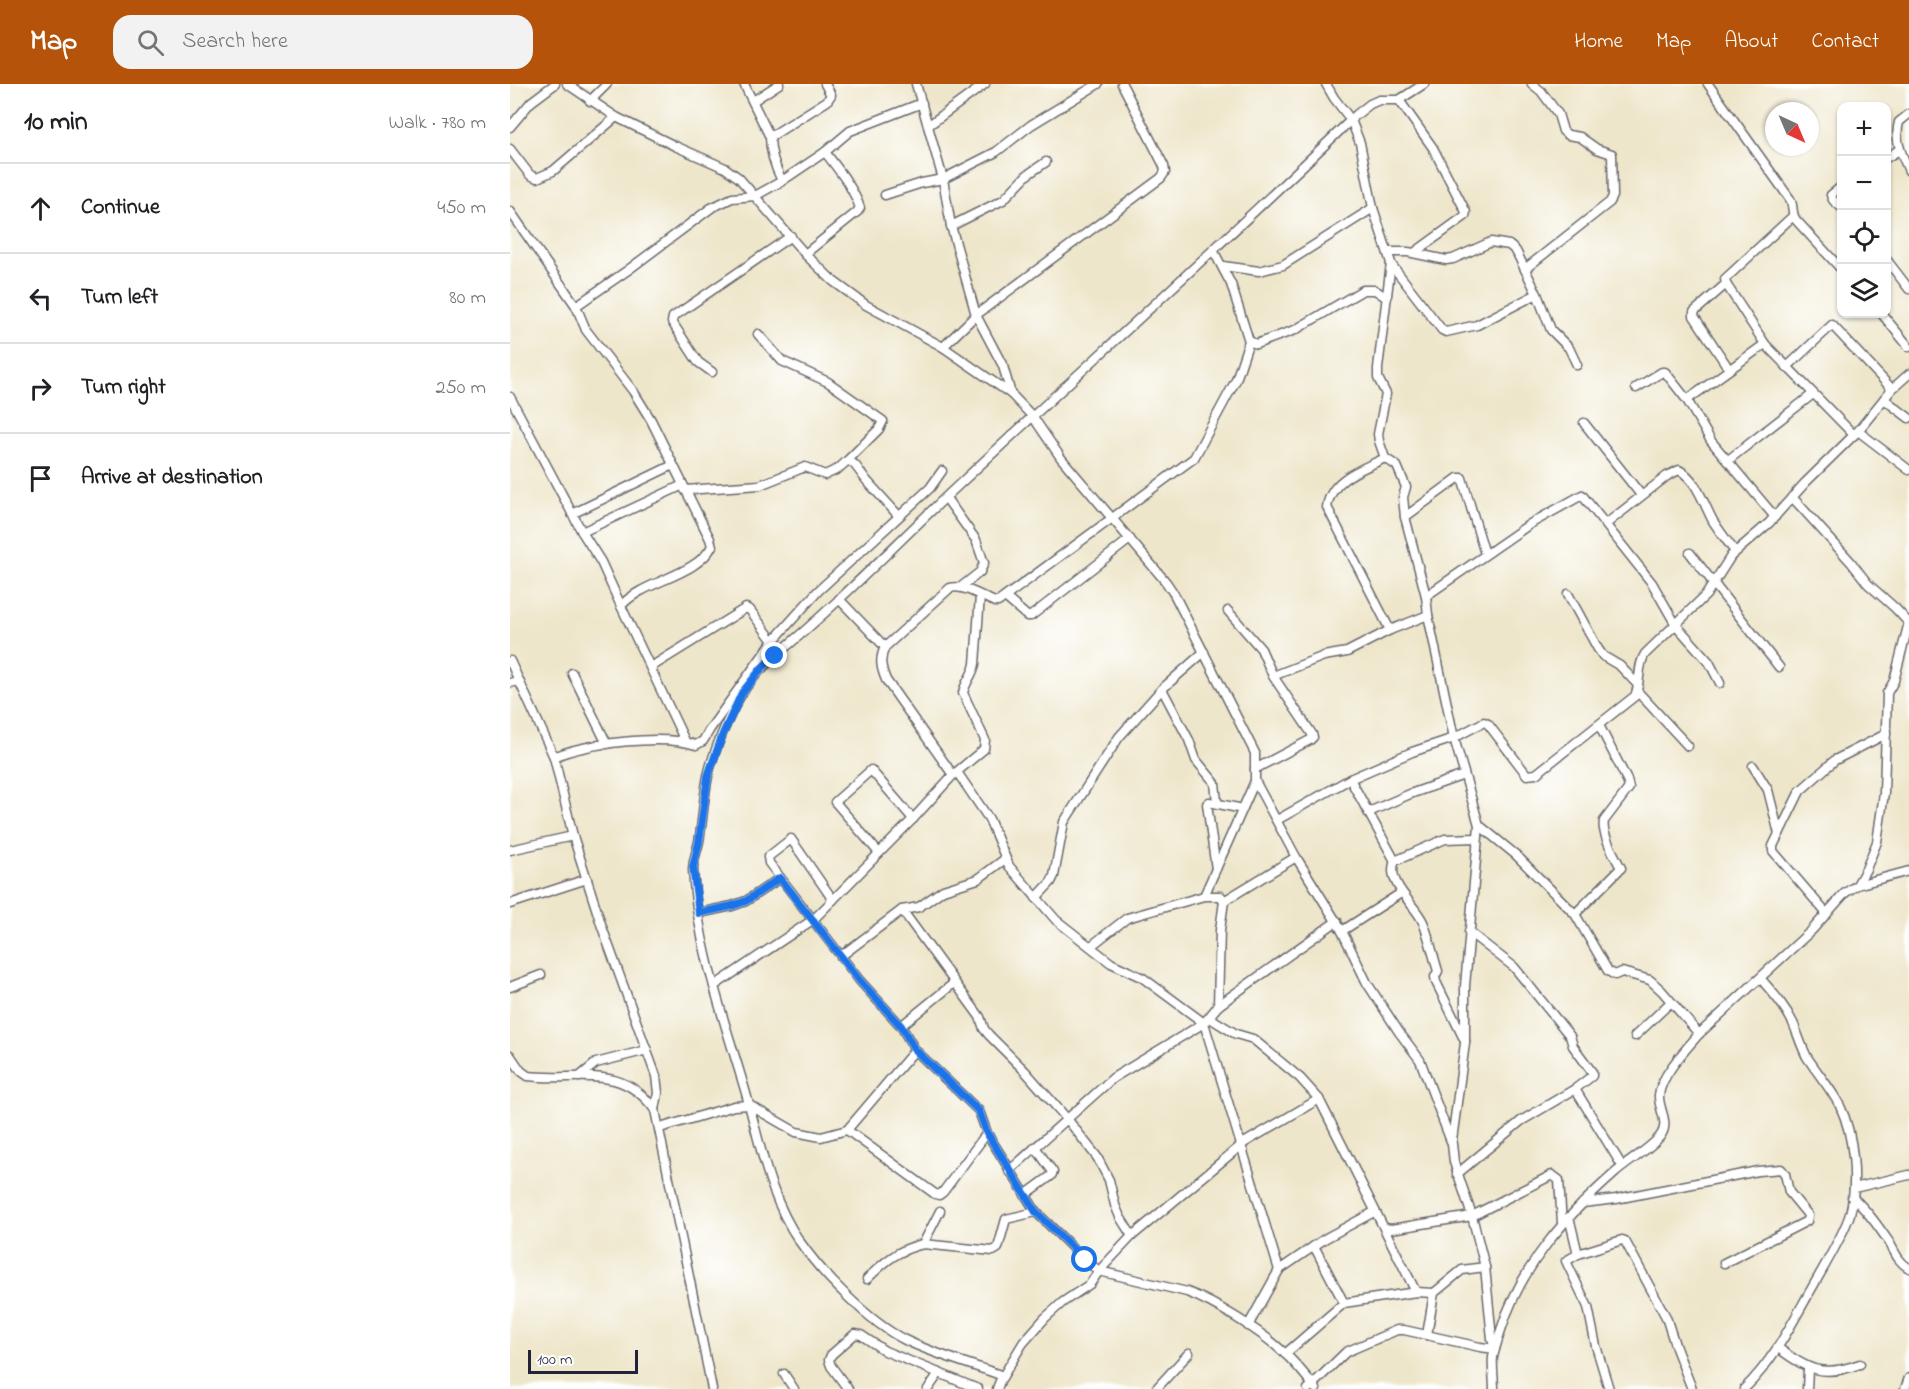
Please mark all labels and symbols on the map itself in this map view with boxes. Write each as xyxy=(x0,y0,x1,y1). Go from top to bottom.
north arrow xyxy=(1765,102,1819,156)
route end xyxy=(761,642,787,668)
route start xyxy=(1071,1246,1097,1272)
scale bar xyxy=(528,1347,638,1374)

